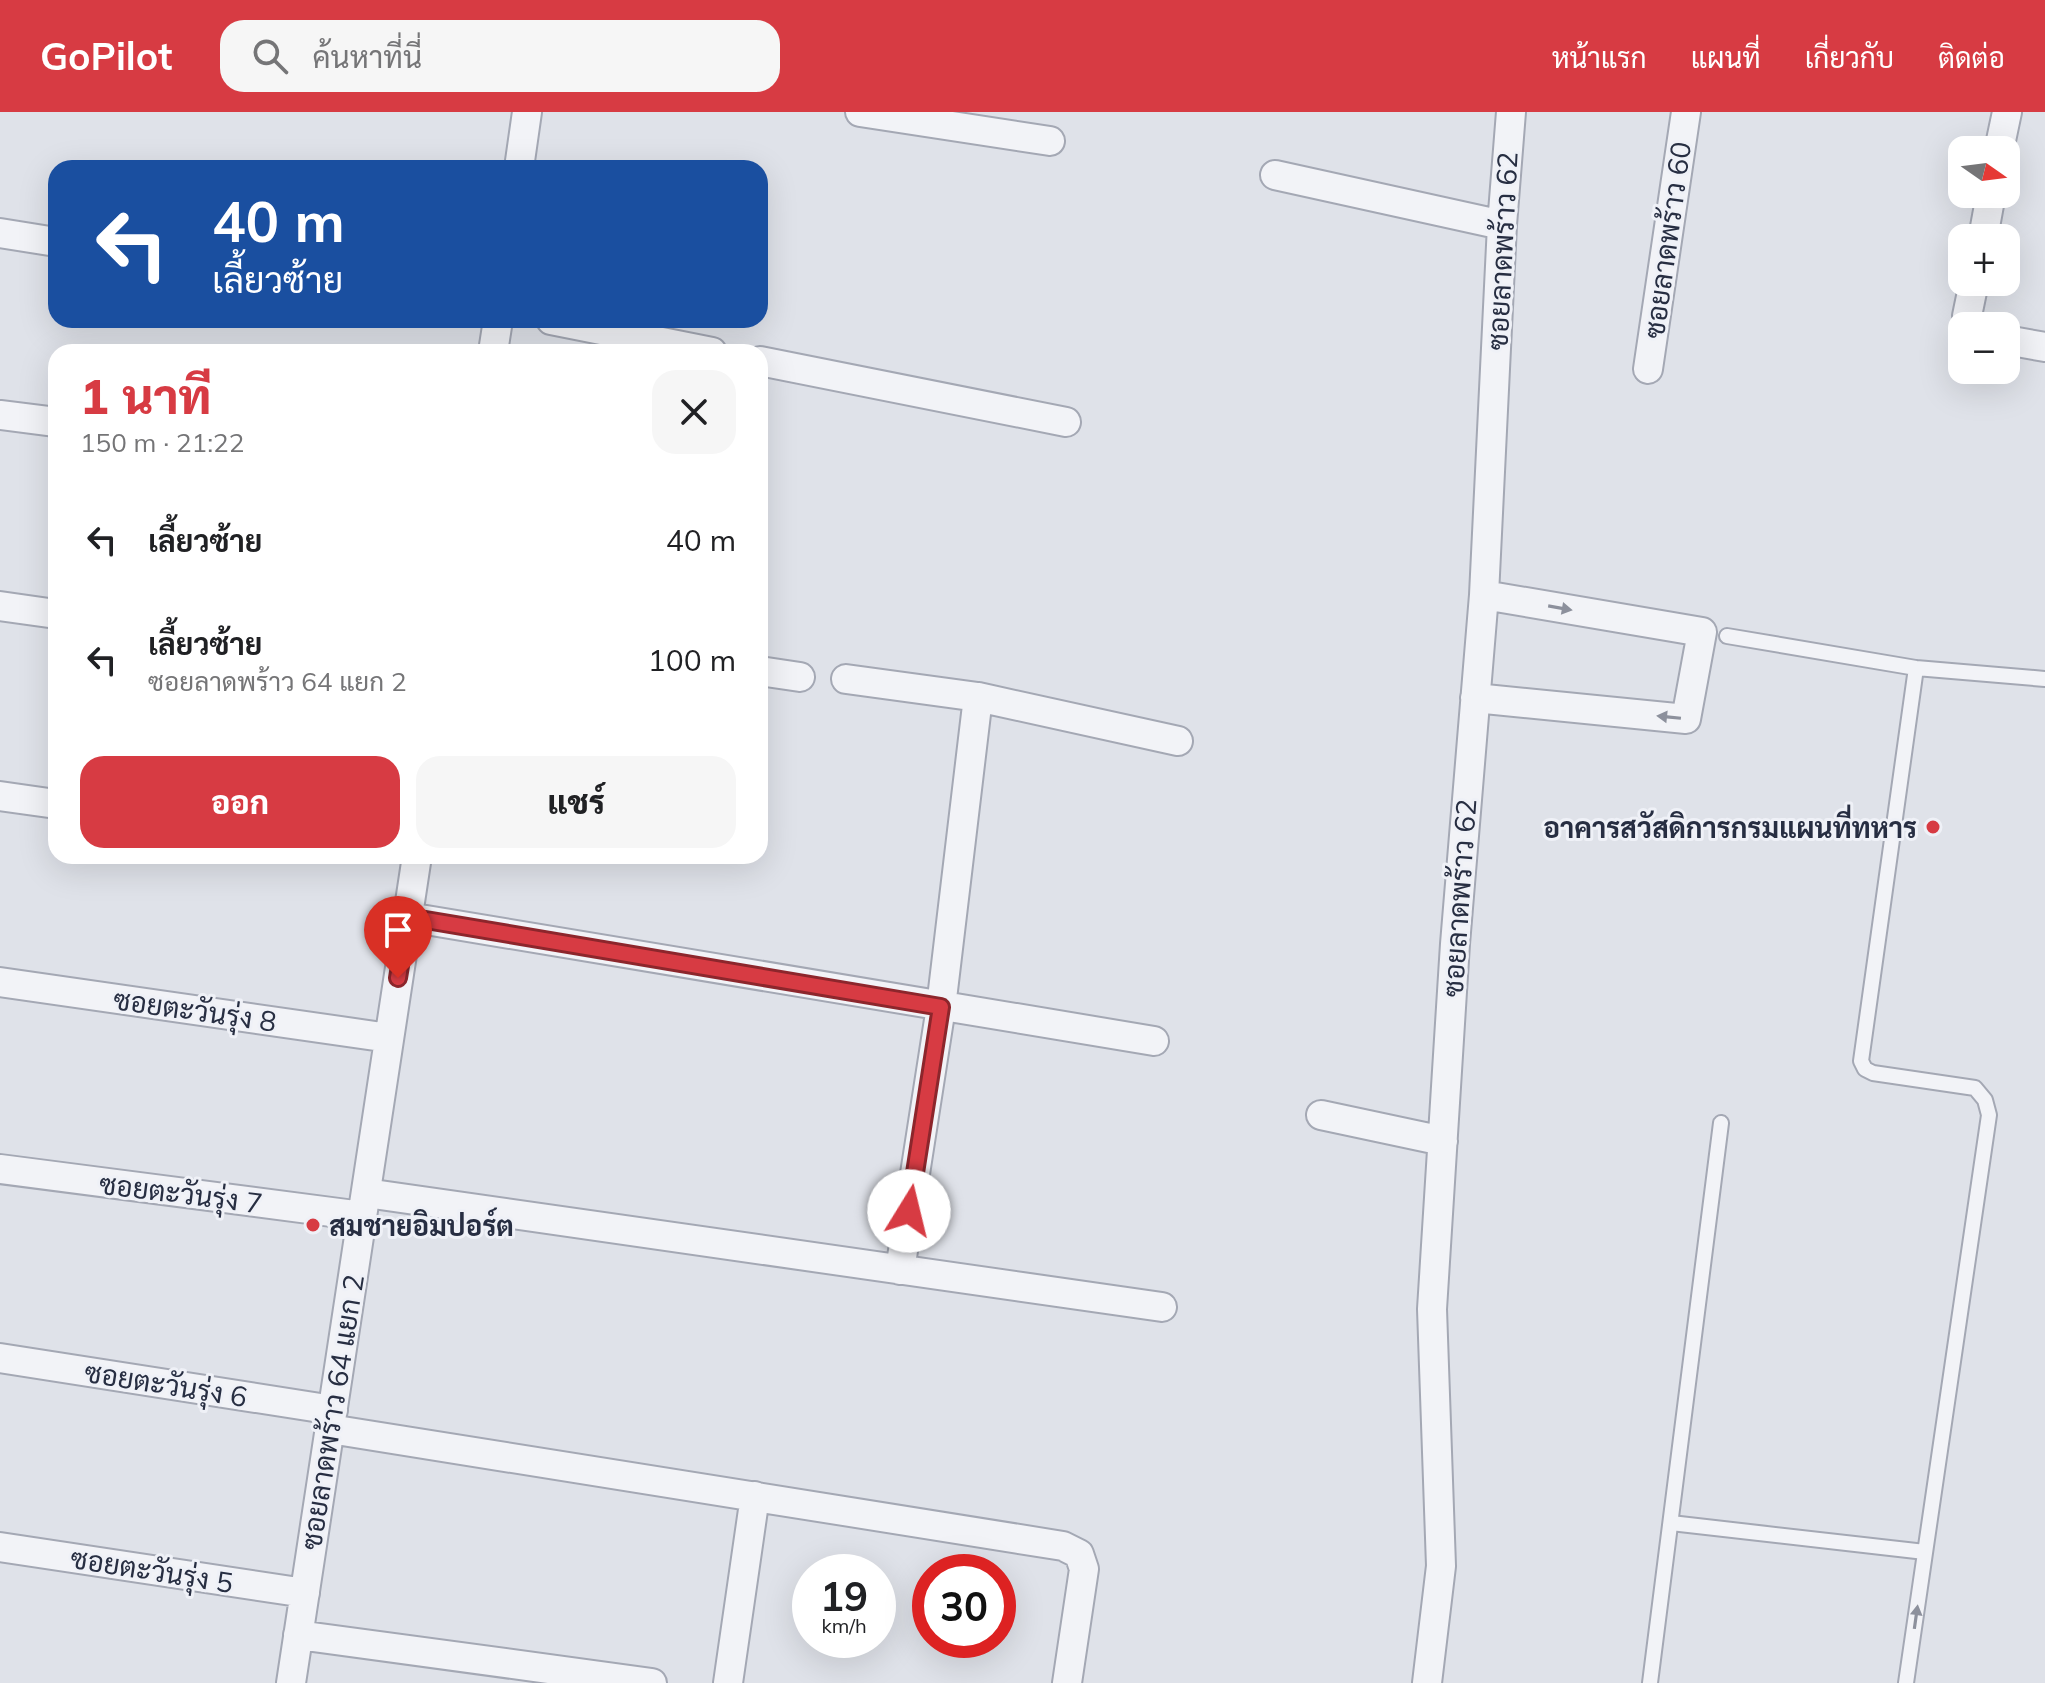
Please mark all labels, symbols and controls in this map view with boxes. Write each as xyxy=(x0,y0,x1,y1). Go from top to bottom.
search box xyxy=(220,20,780,92)
text: GoPilot xyxy=(40,32,172,80)
icon: search xyxy=(248,34,292,78)
text: ค้นหาที่นี่ xyxy=(312,38,422,76)
text: หน้าแรก xyxy=(1552,40,1647,75)
text: แผนที่ xyxy=(1691,40,1761,75)
text: เกี่ยวกับ xyxy=(1805,40,1894,75)
text: ติดต่อ xyxy=(1938,40,2005,75)
north arrow xyxy=(1948,136,2020,208)
map controls xyxy=(1948,136,2020,384)
street label: ซอยลาดพร้าว 60 xyxy=(1636,139,1698,341)
street label: ซอยลาดพร้าว 62 xyxy=(1479,151,1525,351)
text: 40 m xyxy=(212,186,345,256)
icon: left xyxy=(80,192,184,296)
button: + xyxy=(1948,224,2020,296)
text: เลี้ยวซ้าย xyxy=(212,257,343,302)
button: − xyxy=(1948,312,2020,384)
text: 1 นาที xyxy=(80,366,211,426)
button: close xyxy=(652,370,736,454)
text: 150 m · 21:22 xyxy=(80,426,244,459)
icon: left xyxy=(80,518,124,562)
text: 40 m xyxy=(666,521,736,559)
text: เลี้ยวซ้าย xyxy=(148,522,262,560)
one-way arrow xyxy=(1548,602,1573,615)
text: เลี้ยวซ้าย xyxy=(148,625,262,663)
icon: left xyxy=(80,638,124,682)
text: 100 m xyxy=(648,641,736,679)
text: ซอยลาดพร้าว 64 แยก 2 xyxy=(148,665,407,698)
one-way arrow xyxy=(1656,710,1681,723)
button: ออก xyxy=(80,756,400,848)
button: แชร์ xyxy=(416,756,736,848)
street label: ซอยลาดพร้าว 62 xyxy=(1435,798,1483,998)
place label: อาคารสวัสดิการกรมแผนที่ทหาร xyxy=(1543,804,1917,845)
marker: อาคารสวัสดิการกรมแผนที่ทหาร xyxy=(1924,818,1942,836)
pin xyxy=(364,896,432,978)
icon: arrive xyxy=(376,908,420,952)
street label: ซอยตะวันรุ่ง 8 xyxy=(111,981,279,1042)
street label: ซอยตะวันรุ่ง 7 xyxy=(97,1166,265,1223)
position arrow xyxy=(867,1169,951,1253)
place label: สมชายอิมปอร์ต xyxy=(329,1207,514,1243)
marker: สมชายอิมปอร์ต xyxy=(304,1216,322,1234)
street label: ซอยลาดพร้าว 64 แยก 2 xyxy=(293,1272,371,1552)
street label: ซอยตะวันรุ่ง 6 xyxy=(82,1354,250,1417)
street label: ซอยตะวันรุ่ง 5 xyxy=(68,1540,236,1603)
speed limit sign: 30 xyxy=(912,1554,1016,1658)
text: 19 xyxy=(820,1571,868,1621)
one-way arrow xyxy=(1910,1605,1923,1630)
text: km/h xyxy=(821,1613,867,1638)

